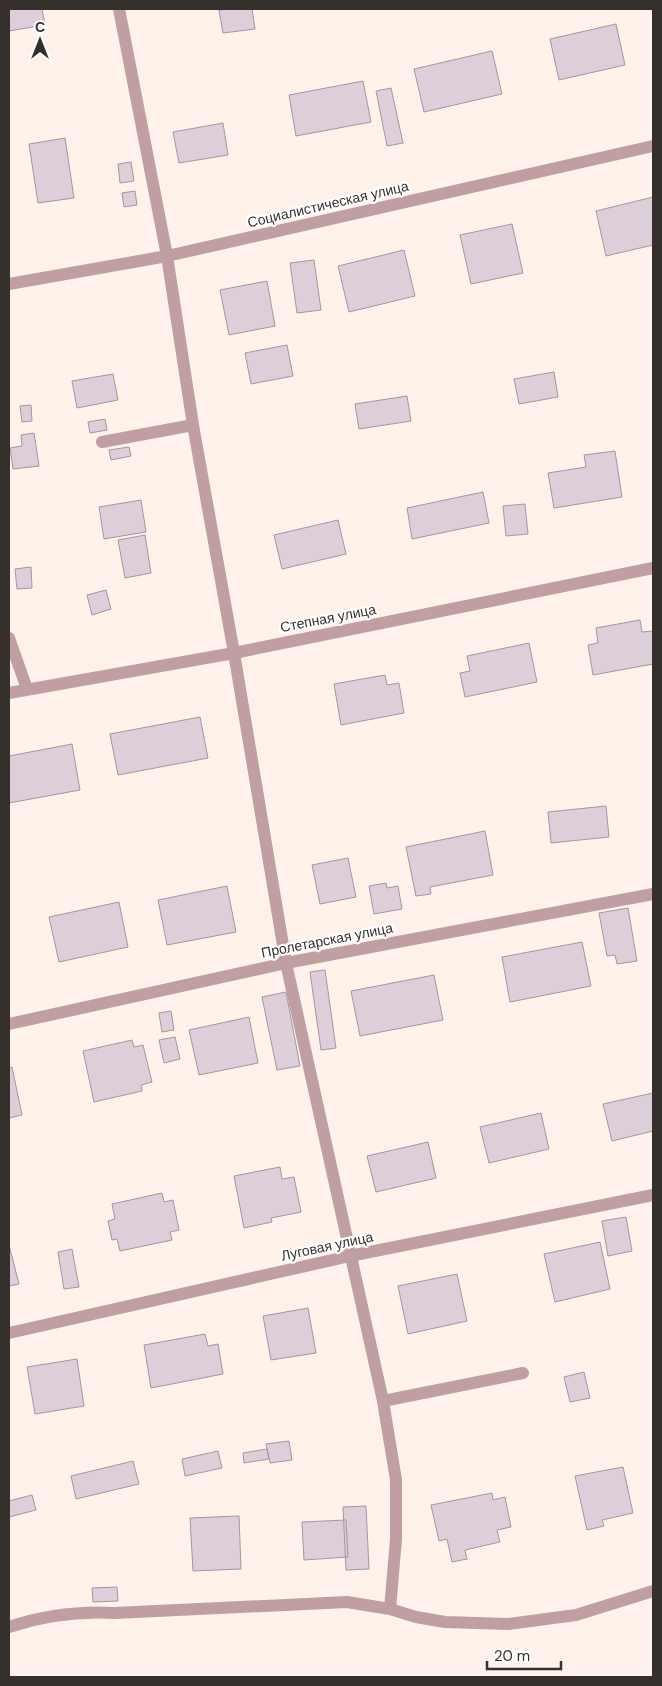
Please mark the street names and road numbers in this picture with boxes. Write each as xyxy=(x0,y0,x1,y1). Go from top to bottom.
street label: Социалистическая улица xyxy=(246,177,411,231)
street label: Степная улица xyxy=(279,600,378,636)
street label: Пролетарская улица xyxy=(260,918,395,962)
street label: Луговая улица xyxy=(279,1227,375,1265)

